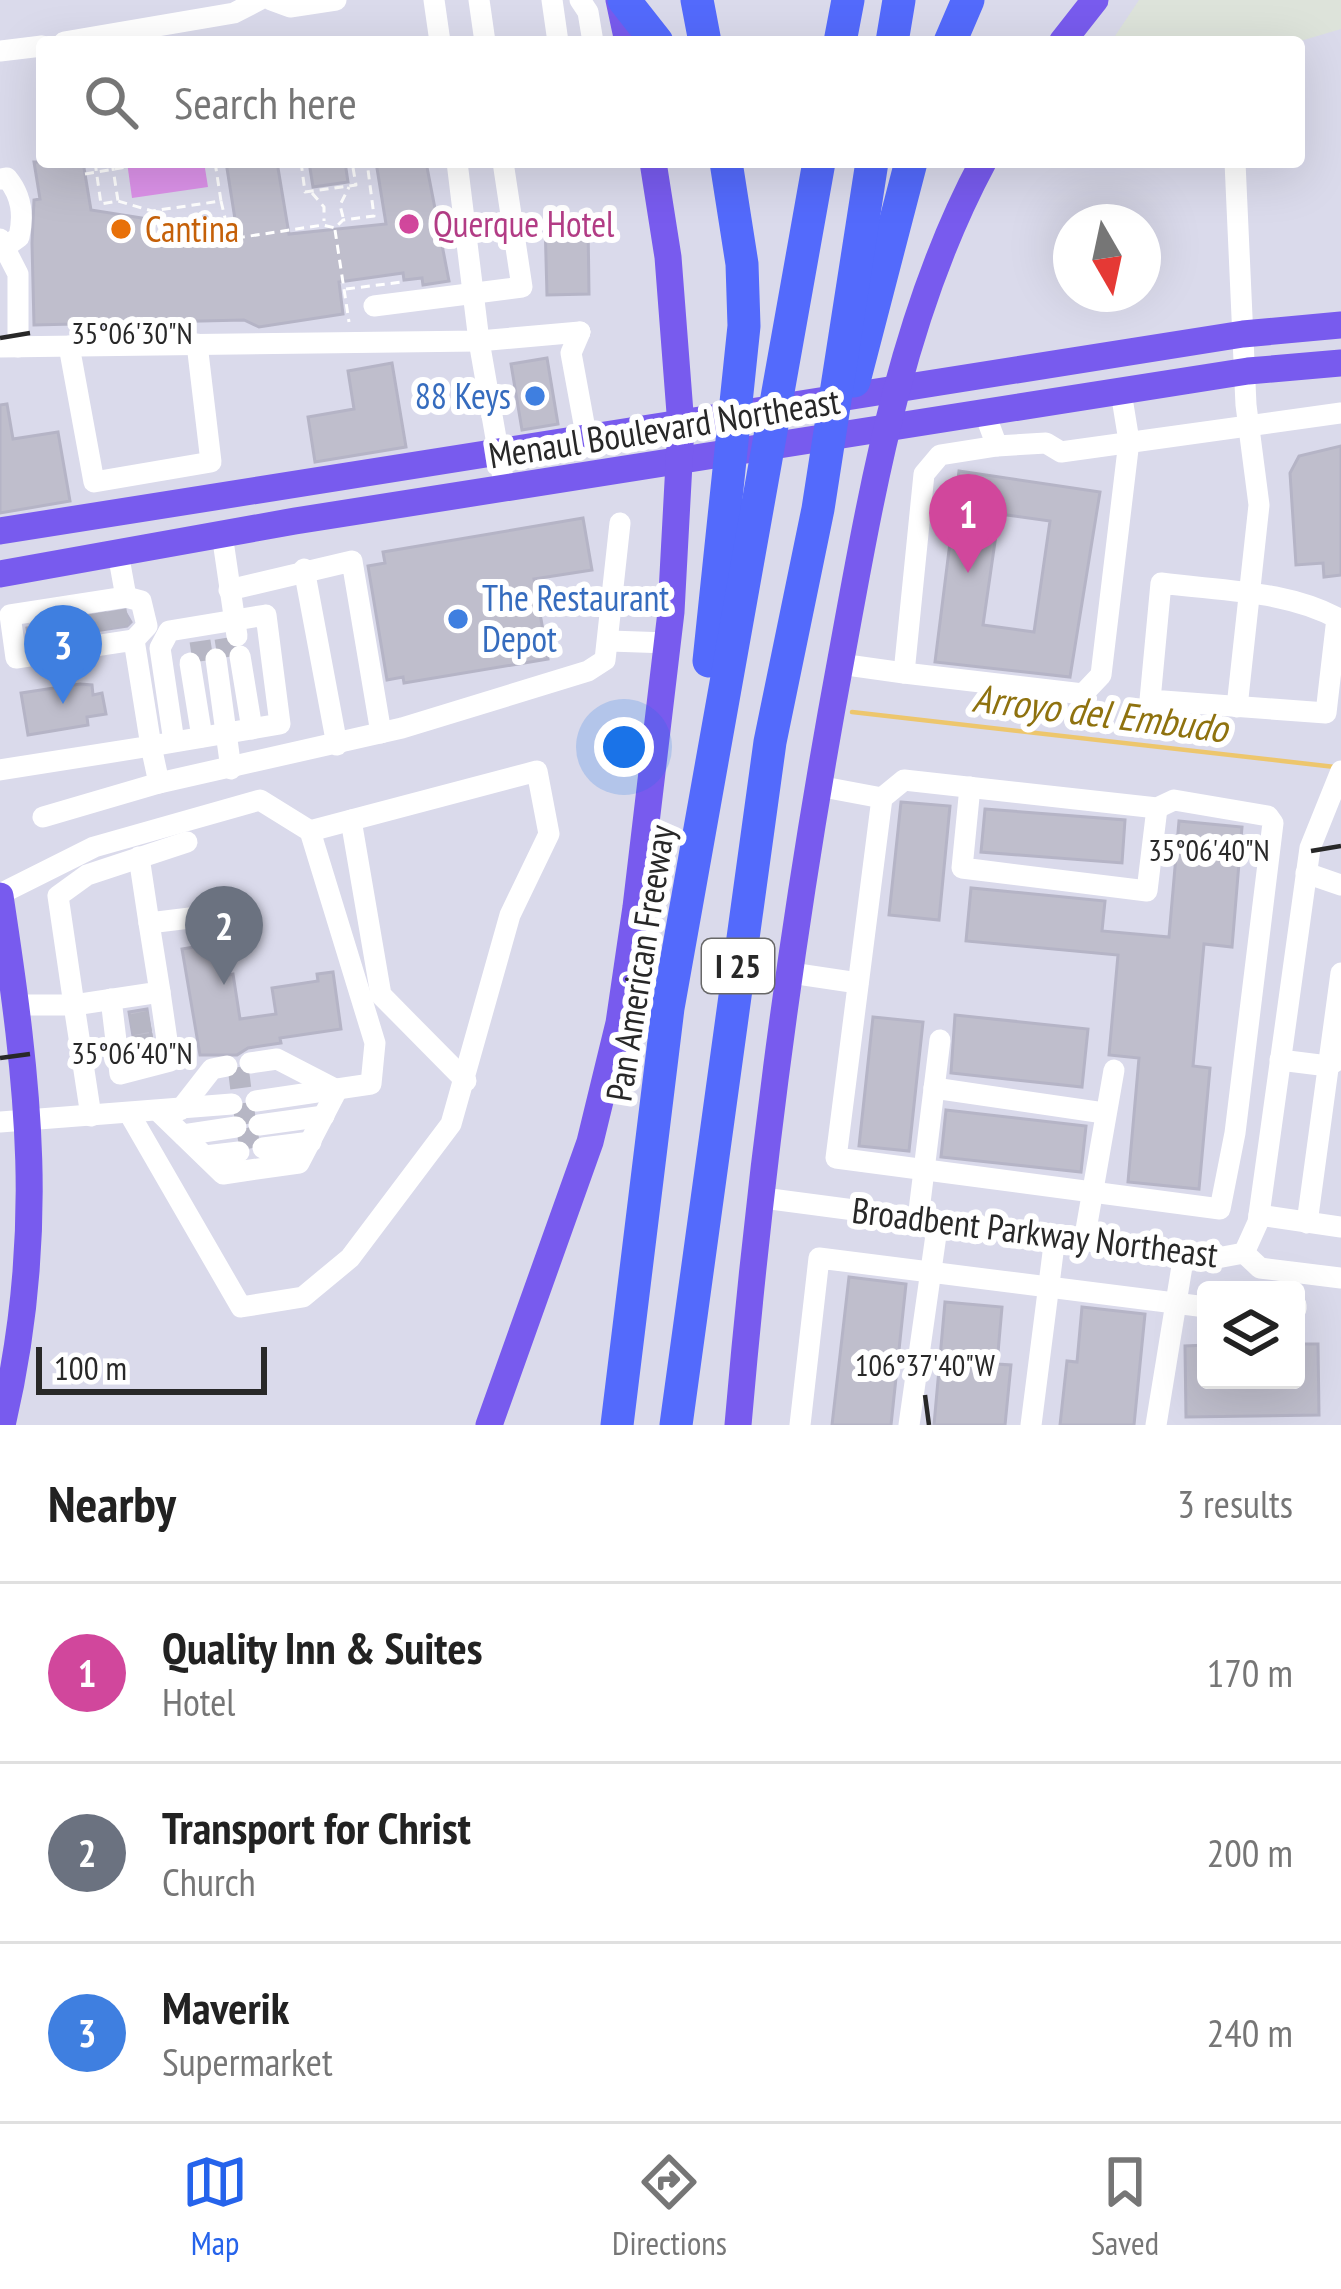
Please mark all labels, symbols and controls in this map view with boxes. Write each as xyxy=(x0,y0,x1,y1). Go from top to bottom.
search box xyxy=(36,36,1305,168)
icon: search xyxy=(78,69,144,135)
text: Search here xyxy=(174,73,357,131)
place label: Querque Hotel xyxy=(433,200,615,247)
north arrow xyxy=(1053,204,1161,312)
place label: Cantina xyxy=(145,205,239,252)
marker: Querque Hotel xyxy=(396,211,422,237)
marker: Cantina xyxy=(108,216,134,242)
text: 35°06'30"N xyxy=(71,313,193,352)
place label: 88 Keys xyxy=(415,372,511,419)
street label: Menaul Boulevard Northeast xyxy=(485,377,843,478)
marker: 88 Keys xyxy=(522,383,548,409)
pin: 1 xyxy=(929,474,1007,573)
place label: The Restaurant Depot xyxy=(482,574,669,662)
pin: 3 xyxy=(24,605,102,704)
marker: The Restaurant Depot xyxy=(445,606,471,632)
water label: Arroyo del Embudo xyxy=(970,672,1233,754)
your location xyxy=(594,717,654,777)
street label: Pan American Freeway xyxy=(594,821,685,1104)
text: 35°06'40"N xyxy=(1148,830,1270,869)
pin: 2 xyxy=(185,886,263,985)
road number: I 25 xyxy=(702,939,774,993)
text: 35°06'40"N xyxy=(71,1033,193,1072)
street label: Broadbent Parkway Northeast xyxy=(849,1186,1221,1277)
map controls xyxy=(1197,1281,1305,1389)
button: layers xyxy=(1197,1281,1305,1389)
scale bar xyxy=(36,1341,267,1394)
text: 106°37'40"W xyxy=(855,1345,995,1384)
text: 100 m xyxy=(54,1346,127,1389)
text: Nearby xyxy=(48,1470,176,1536)
text: 3 results xyxy=(1177,1478,1293,1529)
text: Quality Inn & Suites xyxy=(162,1618,482,1676)
text: 1 xyxy=(78,1647,96,1698)
text: 170 m xyxy=(1207,1647,1293,1698)
text: Hotel xyxy=(162,1676,235,1727)
text: Transport for Christ xyxy=(162,1798,471,1856)
text: 2 xyxy=(78,1827,96,1878)
text: 200 m xyxy=(1207,1827,1293,1878)
text: Church xyxy=(162,1856,256,1907)
text: Maverik xyxy=(162,1978,289,2036)
text: 3 xyxy=(78,2007,96,2058)
text: 240 m xyxy=(1207,2007,1293,2058)
text: Supermarket xyxy=(162,2036,333,2087)
tab: Map xyxy=(182,2149,248,2264)
tab: Directions xyxy=(612,2149,727,2264)
tab: Saved xyxy=(1091,2149,1159,2264)

